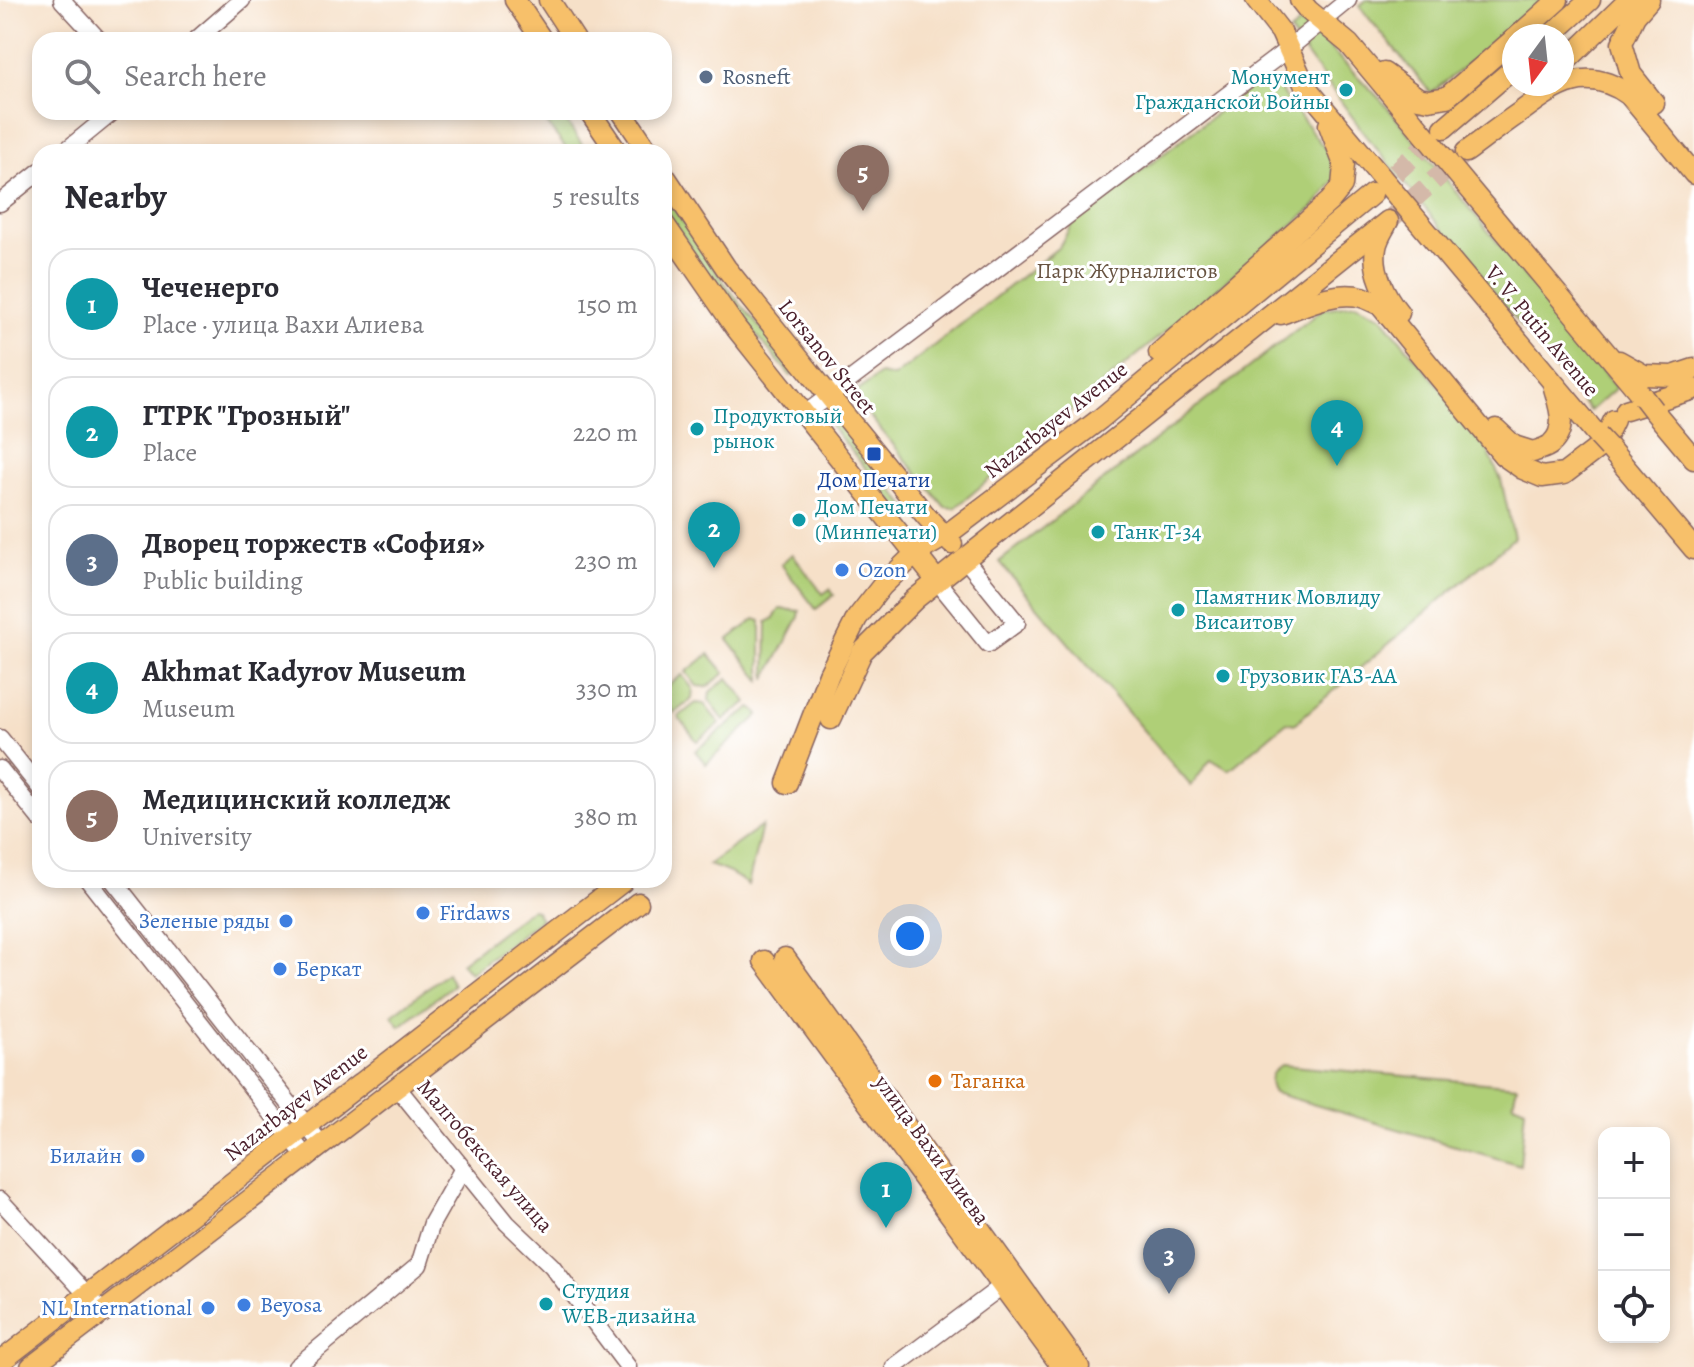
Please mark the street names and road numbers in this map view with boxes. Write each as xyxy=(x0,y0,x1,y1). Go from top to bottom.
street label: V. V. Putin Avenue xyxy=(1477,258,1606,403)
street label: Lorsanov Street xyxy=(771,293,883,421)
street label: Nazarbayev Avenue xyxy=(978,354,1134,486)
street label: Nazarbayev Avenue xyxy=(218,1037,374,1169)
street label: улица Вахи Алиева xyxy=(867,1068,997,1232)
street label: Малгобекская улица xyxy=(410,1073,561,1240)

